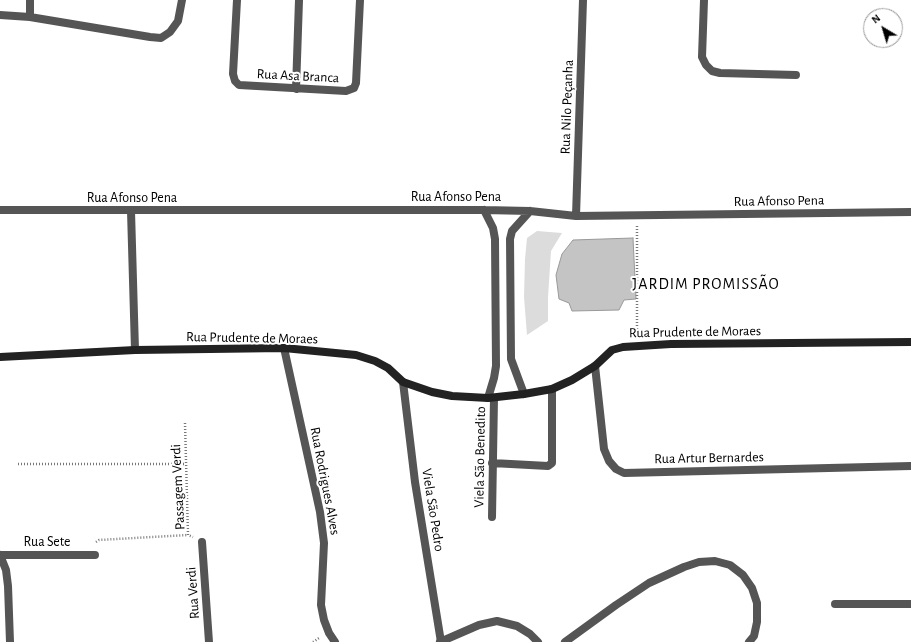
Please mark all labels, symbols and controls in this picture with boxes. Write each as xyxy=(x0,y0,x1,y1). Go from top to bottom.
north arrow xyxy=(863,8,903,48)
text: N xyxy=(870,12,882,26)
street label: Rua Nilo Peçanha xyxy=(557,59,577,155)
street label: Rua Asa Branca xyxy=(256,65,340,87)
street label: Rua Afonso Pena xyxy=(411,189,501,205)
street label: Rua Afonso Pena xyxy=(87,190,177,206)
street label: Rua Afonso Pena xyxy=(734,192,824,210)
district label: JARDIM PROMISSÃO xyxy=(632,274,780,294)
street label: Rua Prudente de Moraes xyxy=(629,322,761,342)
street label: Rua Prudente de Moraes xyxy=(186,328,318,348)
street label: Viela São Benedito xyxy=(471,406,489,508)
street label: Rua Rodrigues Alves xyxy=(306,426,344,536)
street label: Passagem Verdi xyxy=(167,444,189,530)
street label: Rua Artur Bernardes xyxy=(654,449,764,467)
street label: Viela São Pedro xyxy=(418,467,448,553)
street label: Rua Sete xyxy=(24,534,70,550)
street label: Rua Verdi xyxy=(183,566,203,620)

